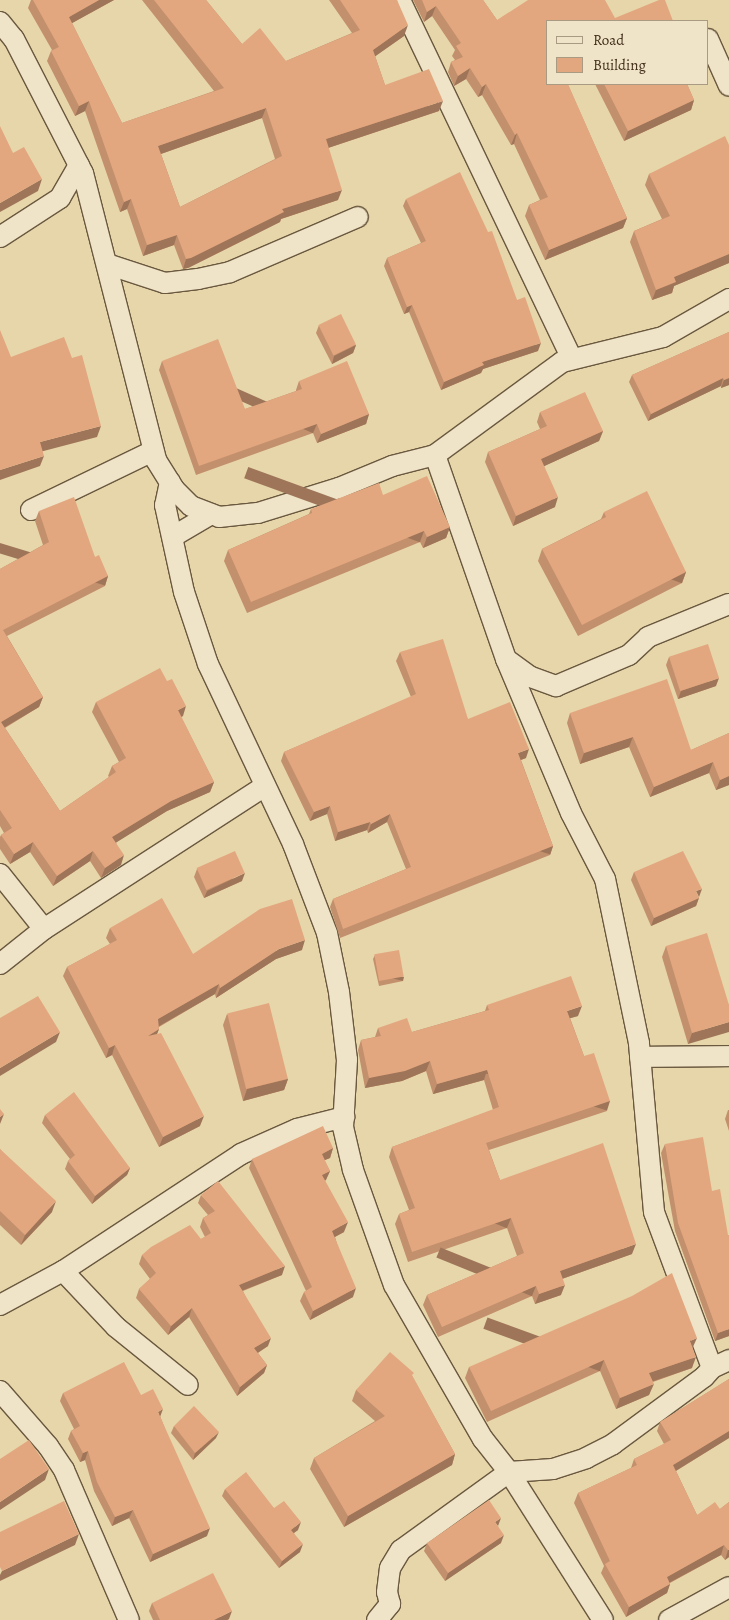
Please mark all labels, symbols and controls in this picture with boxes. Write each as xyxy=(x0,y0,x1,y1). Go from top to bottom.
legend xyxy=(546,20,709,85)
text: Road xyxy=(593,30,624,50)
text: Building xyxy=(593,55,646,75)

